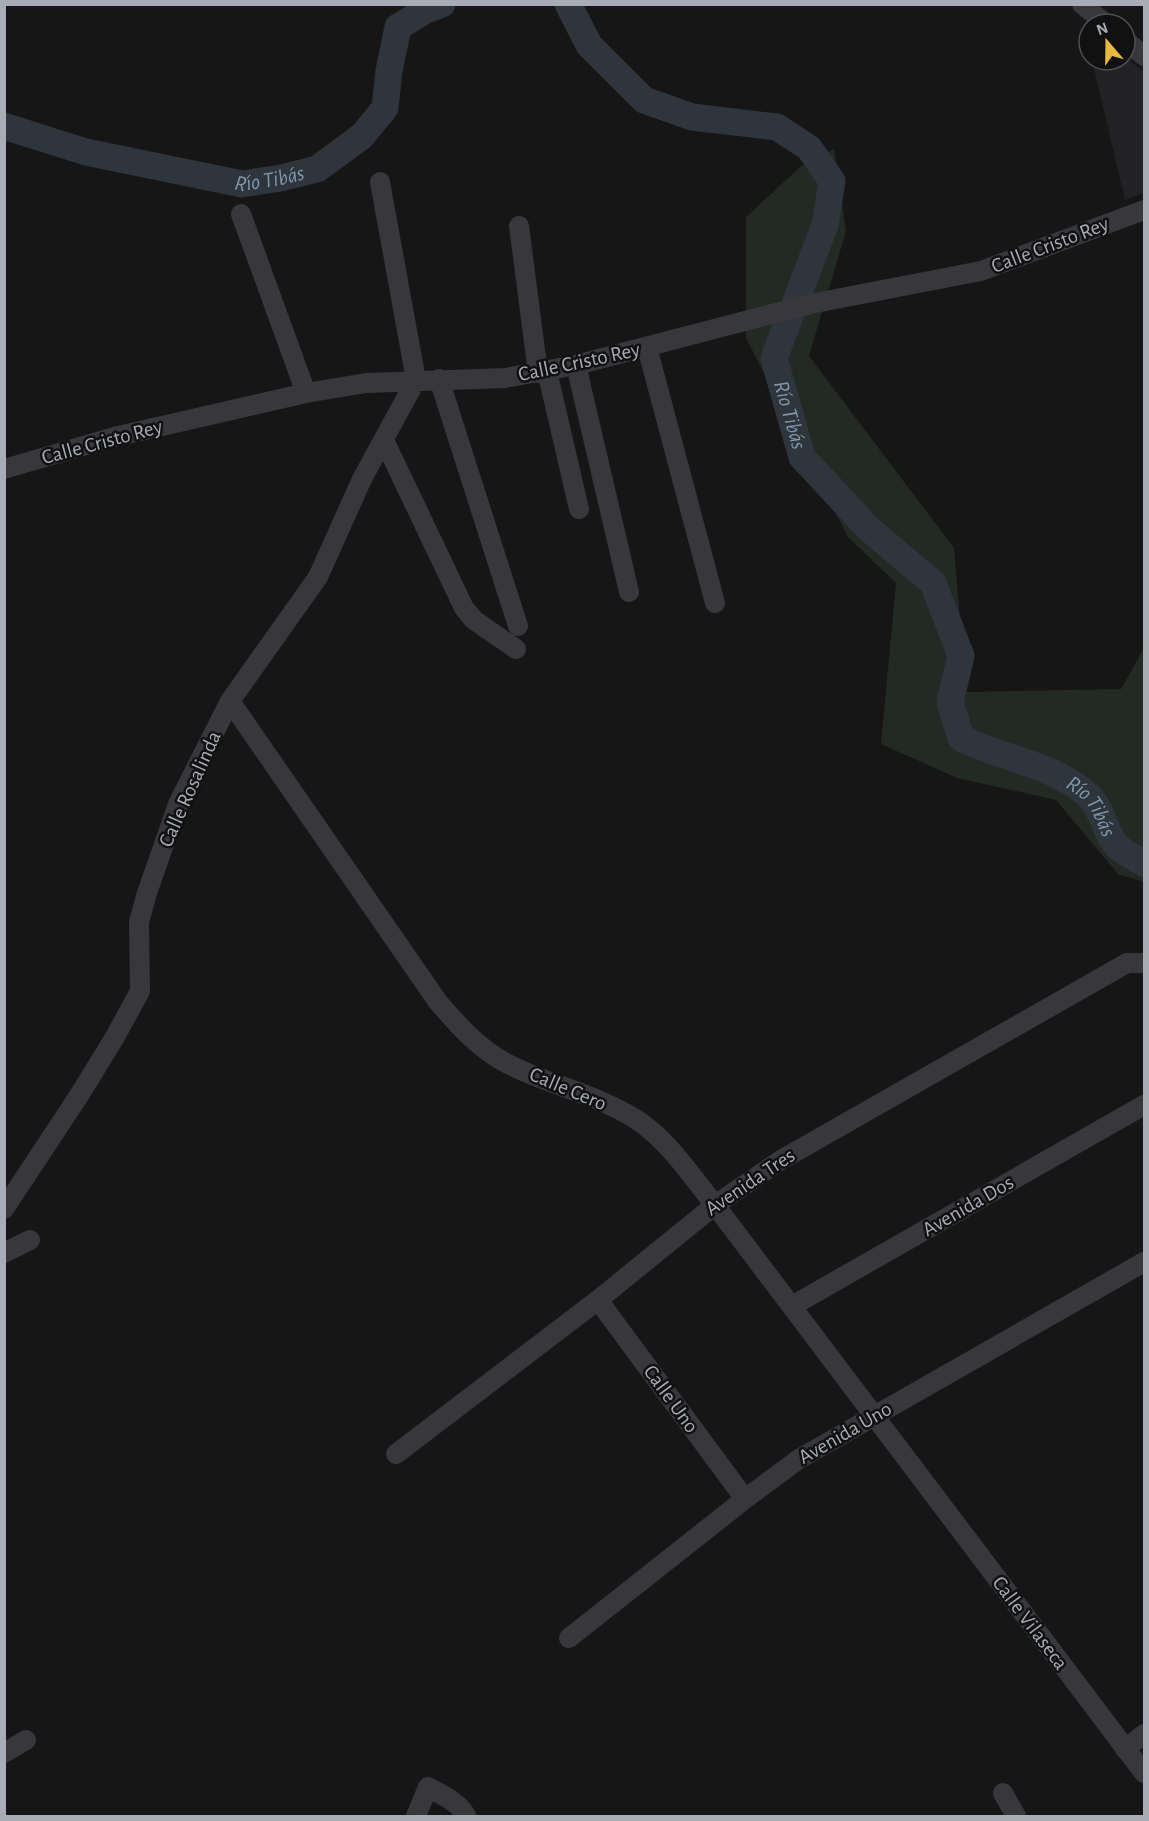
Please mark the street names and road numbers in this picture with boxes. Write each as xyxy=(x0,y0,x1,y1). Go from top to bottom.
street label: Calle Cristo Rey xyxy=(988,213,1112,277)
street label: Calle Cristo Rey xyxy=(516,339,642,385)
street label: Calle Cristo Rey xyxy=(39,416,165,468)
street label: Calle Rosalinda xyxy=(155,728,225,850)
street label: Calle Cero xyxy=(526,1063,610,1115)
street label: Avenida Tres xyxy=(701,1144,799,1220)
street label: Avenida Dos xyxy=(919,1172,1017,1240)
street label: Calle Uno xyxy=(640,1361,702,1437)
street label: Avenida Uno xyxy=(795,1398,895,1468)
street label: Calle Vilaseca xyxy=(988,1572,1072,1674)

